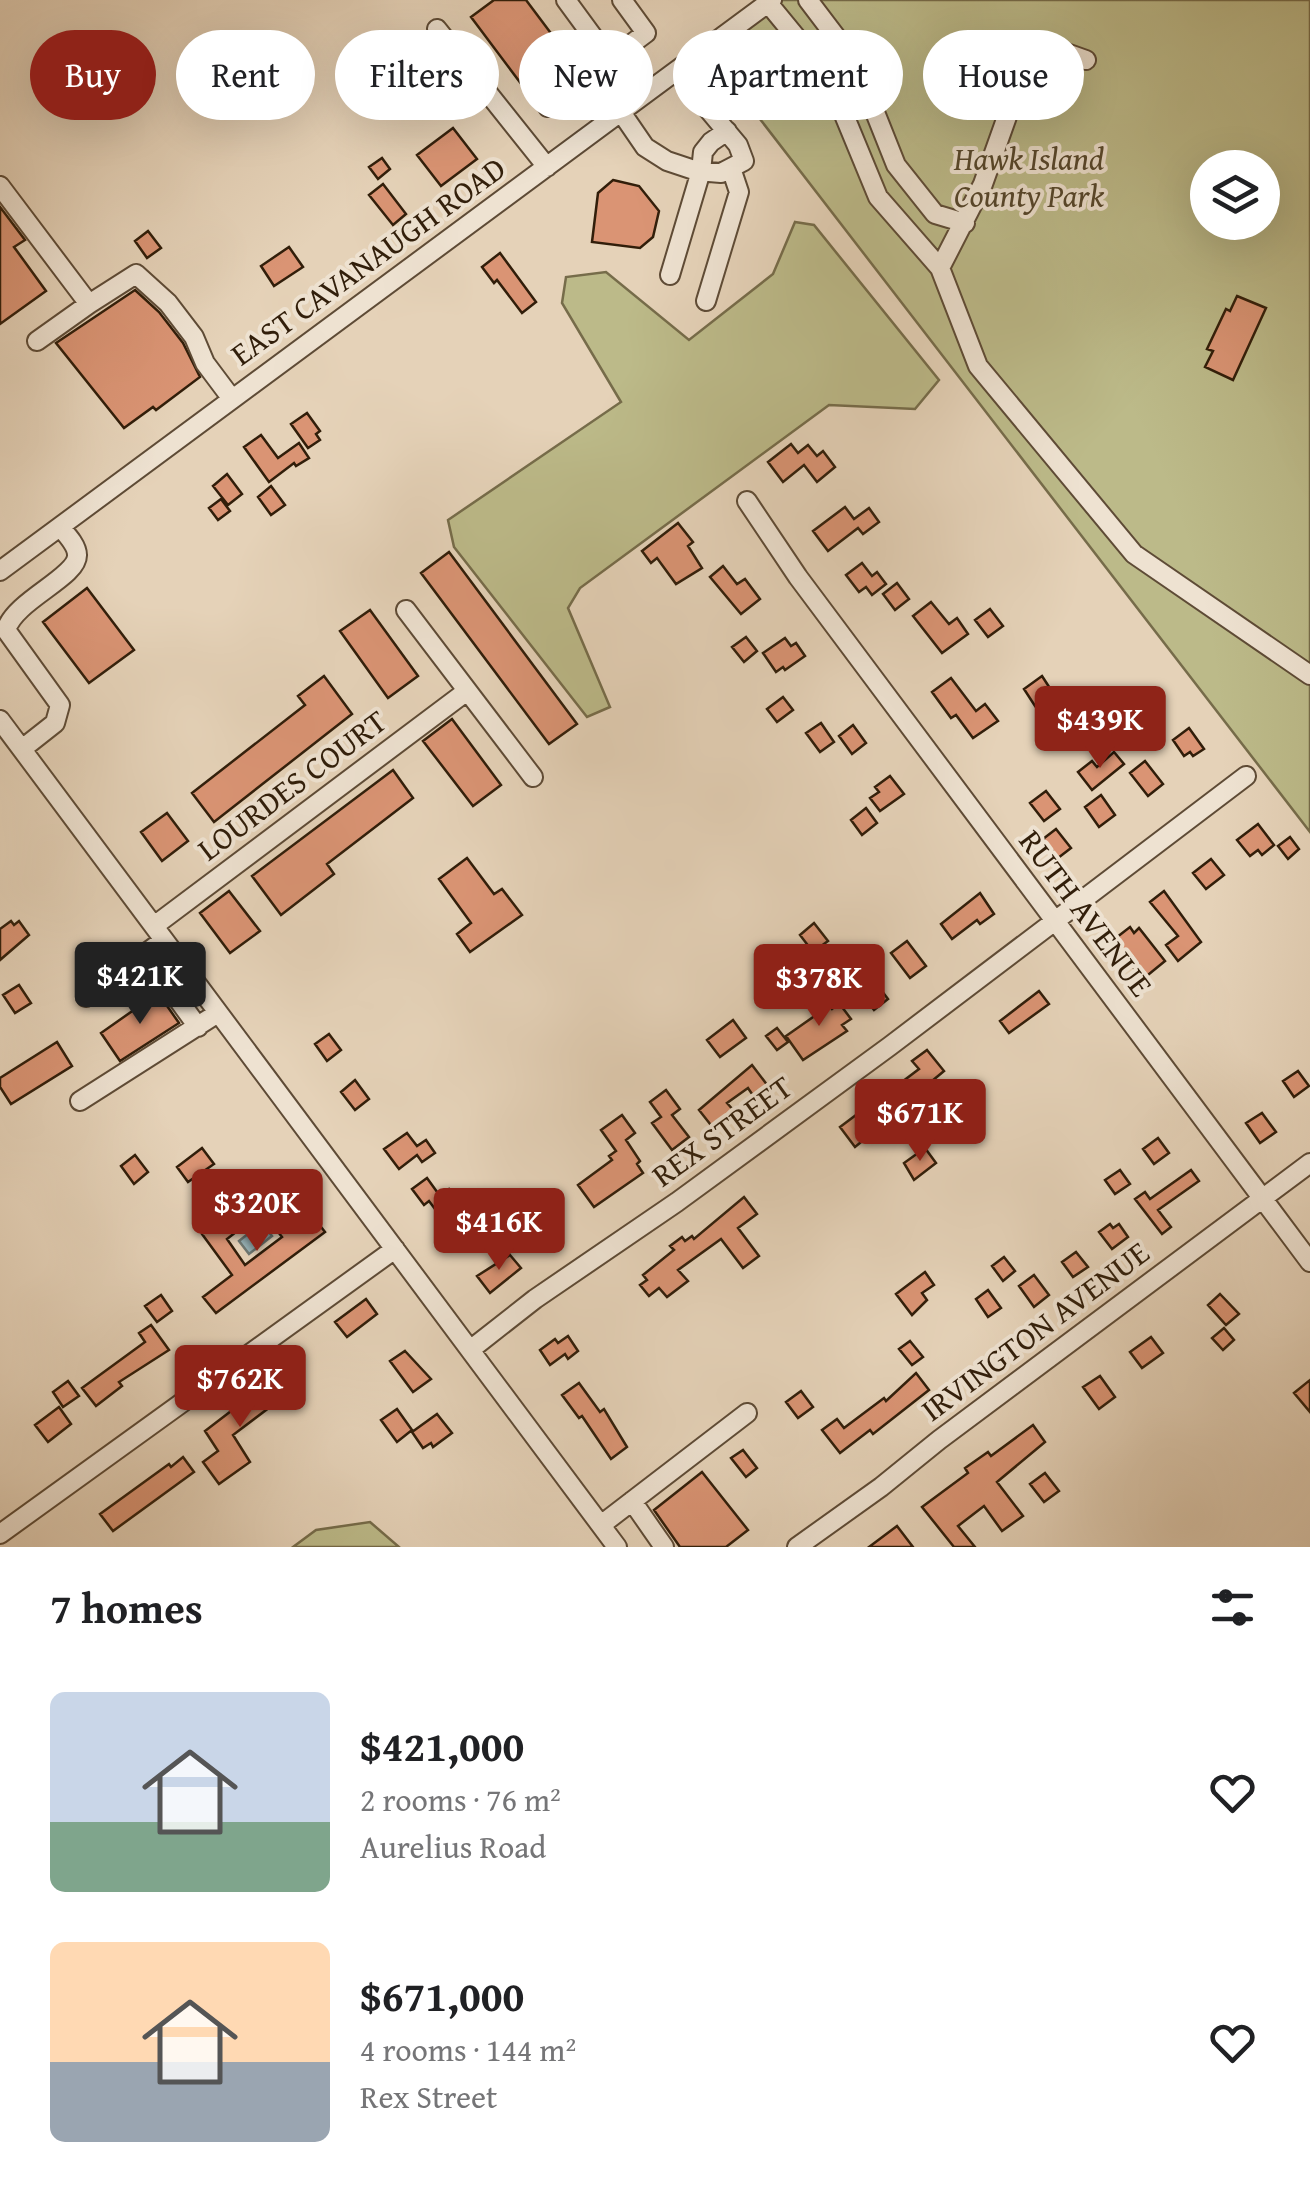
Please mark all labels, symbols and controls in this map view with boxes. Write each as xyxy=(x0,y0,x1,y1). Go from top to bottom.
chip: Buy xyxy=(30,30,156,120)
chip: Rent xyxy=(176,30,315,120)
chip: Filters xyxy=(335,30,499,120)
chip: New xyxy=(519,30,653,120)
chip: Apartment xyxy=(673,30,903,120)
chip: House xyxy=(923,30,1084,120)
park label: Hawk Island County Park xyxy=(953,135,1105,219)
street label: EAST CAVANAUGH ROAD xyxy=(220,145,515,377)
map controls xyxy=(1190,150,1280,240)
button: layers xyxy=(1190,150,1280,240)
pin: $439K xyxy=(1030,686,1170,771)
text: $439K xyxy=(1057,695,1143,742)
street label: LOURDES COURT xyxy=(187,698,396,872)
street label: RUTH AVENUE xyxy=(1008,820,1165,1006)
pin: $421K xyxy=(70,942,210,1027)
pin: $378K xyxy=(749,944,889,1029)
text: $421K xyxy=(97,951,183,998)
text: $378K xyxy=(776,953,862,1000)
street label: REX STREET xyxy=(642,1063,802,1198)
pin: $671K xyxy=(850,1079,990,1164)
text: $671K xyxy=(877,1088,963,1135)
pin: $320K xyxy=(187,1169,327,1254)
text: $320K xyxy=(214,1178,300,1225)
pin: $416K xyxy=(429,1188,569,1273)
text: $416K xyxy=(456,1197,542,1244)
street label: IRVINGTON AVENUE xyxy=(911,1229,1159,1432)
pin: $762K xyxy=(170,1345,310,1430)
text: $762K xyxy=(197,1354,283,1401)
text: 7 homes xyxy=(50,1577,203,1638)
icon: filters xyxy=(1205,1580,1260,1635)
text: $421,000 xyxy=(360,1715,524,1776)
icon: home xyxy=(130,1732,250,1852)
icon: heart xyxy=(1205,1765,1260,1820)
text: 2 rooms · 76 m² xyxy=(360,1776,561,1823)
text: Aurelius Road xyxy=(360,1823,546,1870)
text: $671,000 xyxy=(360,1965,524,2026)
icon: home xyxy=(130,1982,250,2102)
icon: heart xyxy=(1205,2015,1260,2070)
text: 4 rooms · 144 m² xyxy=(360,2026,576,2073)
text: Rex Street xyxy=(360,2073,497,2120)

